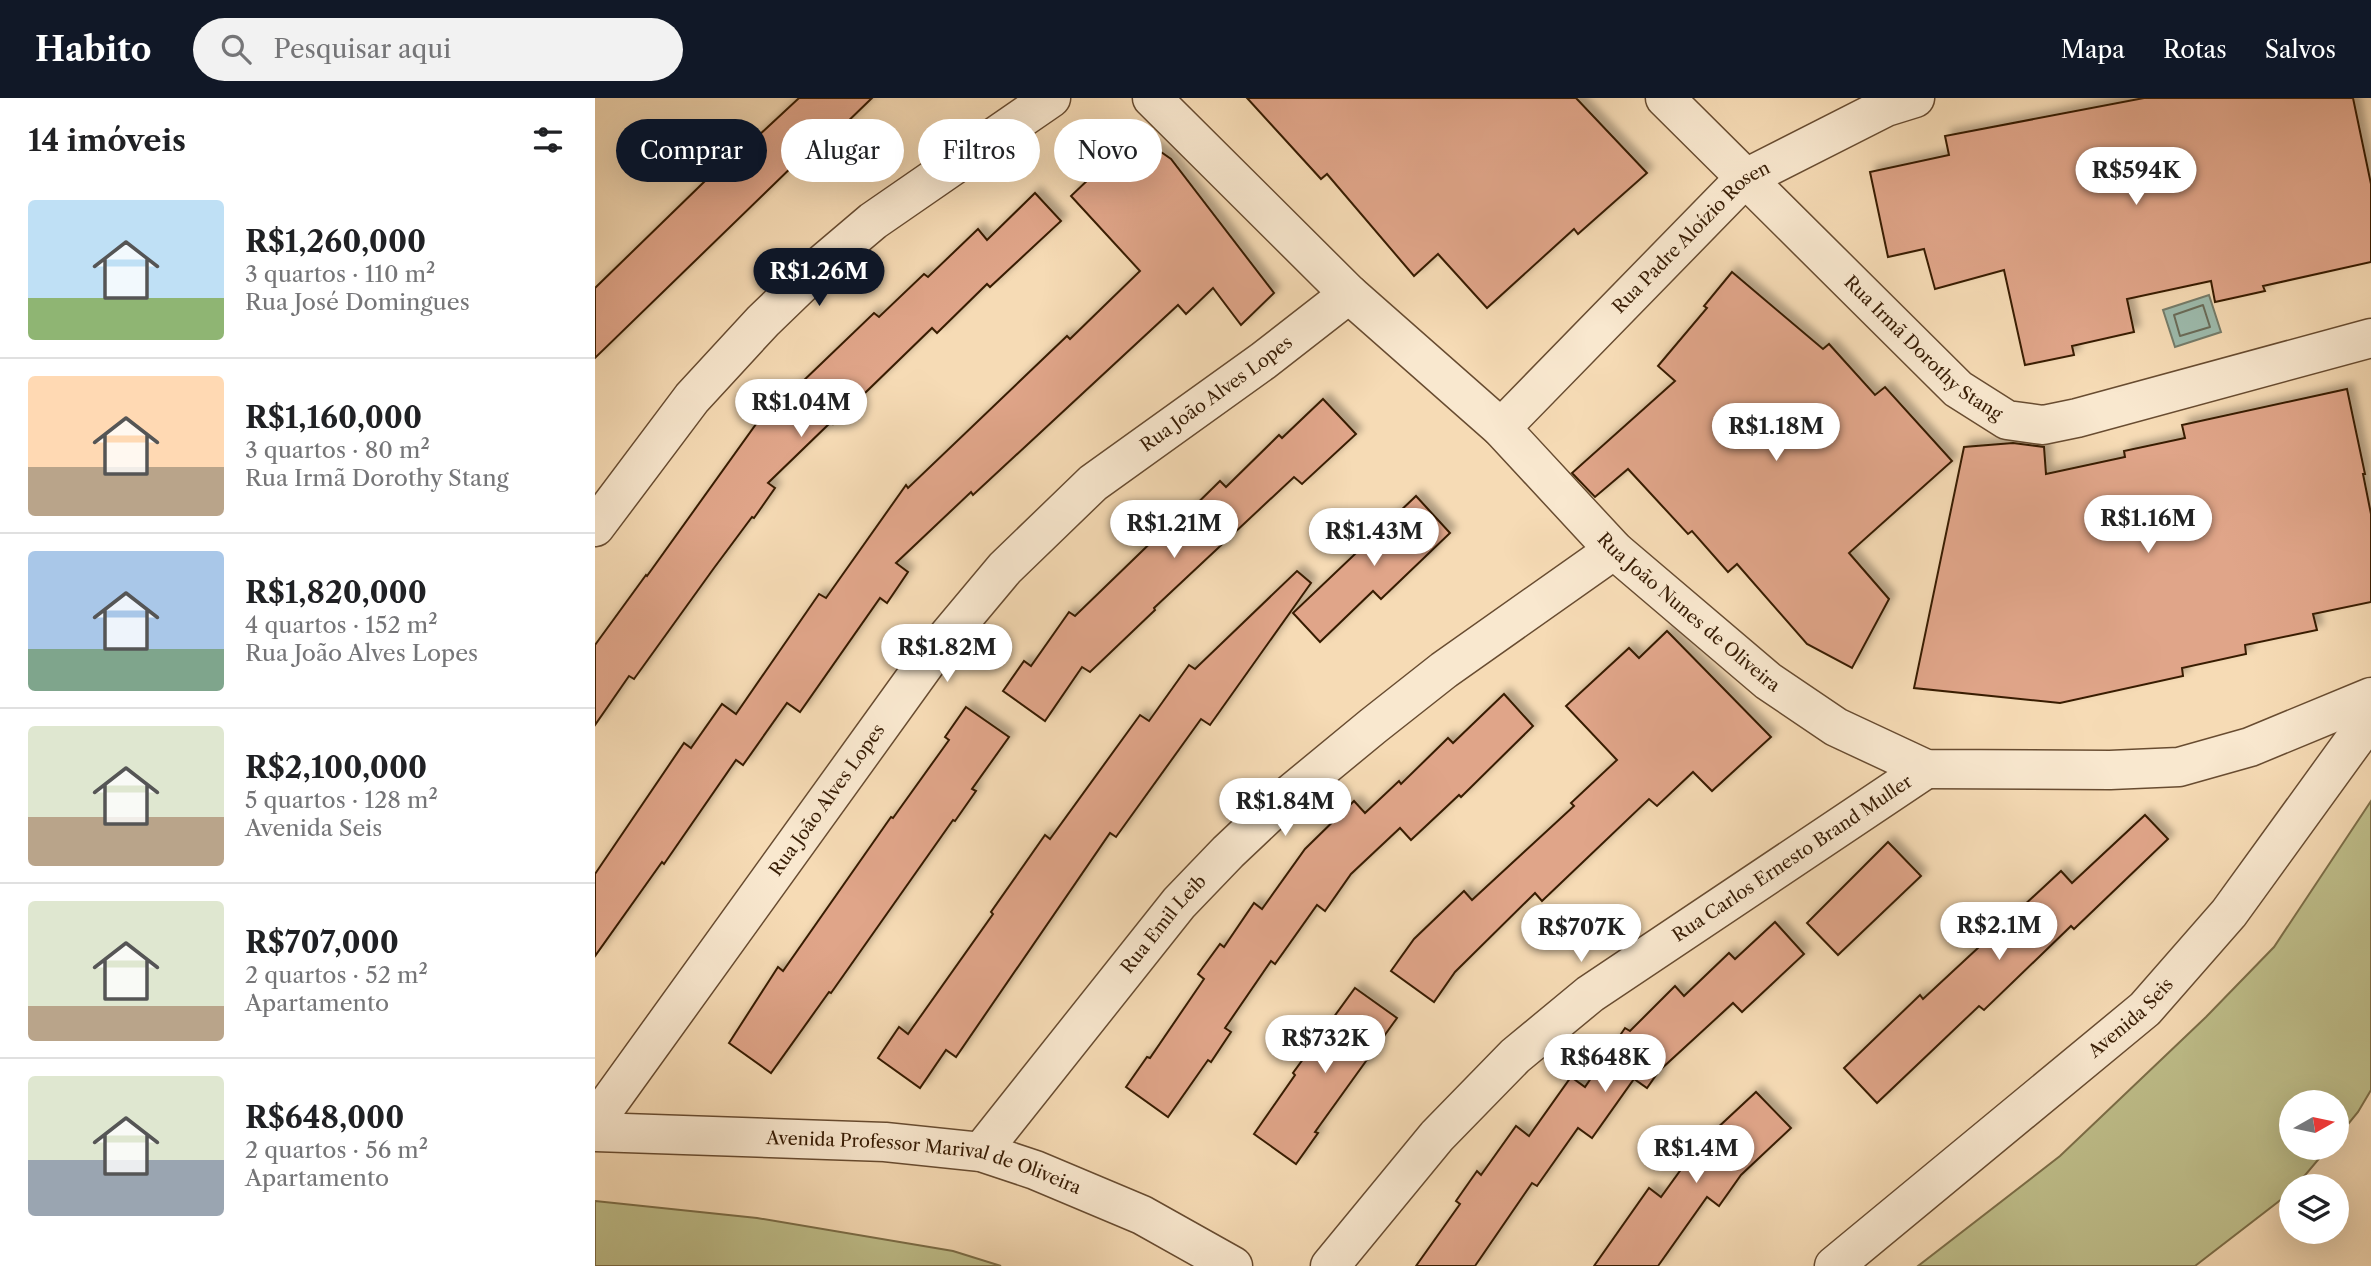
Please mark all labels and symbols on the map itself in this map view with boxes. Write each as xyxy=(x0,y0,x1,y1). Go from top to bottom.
pin: R$594K xyxy=(2079,148,2193,207)
street label: Rua Padre Aloízio Rosen xyxy=(1608,157,1774,318)
pin: R$1.26M xyxy=(754,248,884,308)
street label: Rua Irmã Dorothy Stang xyxy=(1839,271,2007,425)
street label: Rua João Alves Lopes xyxy=(1136,331,1297,456)
pin: R$1.04M xyxy=(736,380,866,439)
pin: R$1.18M xyxy=(1711,404,1841,463)
pin: R$1.16M xyxy=(2083,496,2213,555)
pin: R$1.21M xyxy=(1109,500,1239,560)
pin: R$1.43M xyxy=(1309,508,1439,568)
street label: Rua João Nunes de Oliveira xyxy=(1593,528,1784,697)
pin: R$1.82M xyxy=(882,624,1012,684)
street label: Rua João Alves Lopes xyxy=(765,719,889,880)
street label: Rua Carlos Ernesto Brand Muller xyxy=(1668,770,1917,947)
pin: R$1.84M xyxy=(1220,778,1350,838)
street label: Rua Emil Leib xyxy=(1116,870,1211,978)
pin: R$2.1M xyxy=(1942,902,2056,962)
pin: R$707K xyxy=(1524,904,1638,964)
street label: Avenida Seis xyxy=(2083,974,2178,1063)
pin: R$732K xyxy=(1268,1016,1382,1075)
pin: R$648K xyxy=(1548,1034,1662,1094)
north arrow xyxy=(2279,1090,2349,1160)
pin: R$1.4M xyxy=(1639,1126,1753,1185)
street label: Avenida Professor Marival de Oliveira xyxy=(765,1127,1085,1199)

